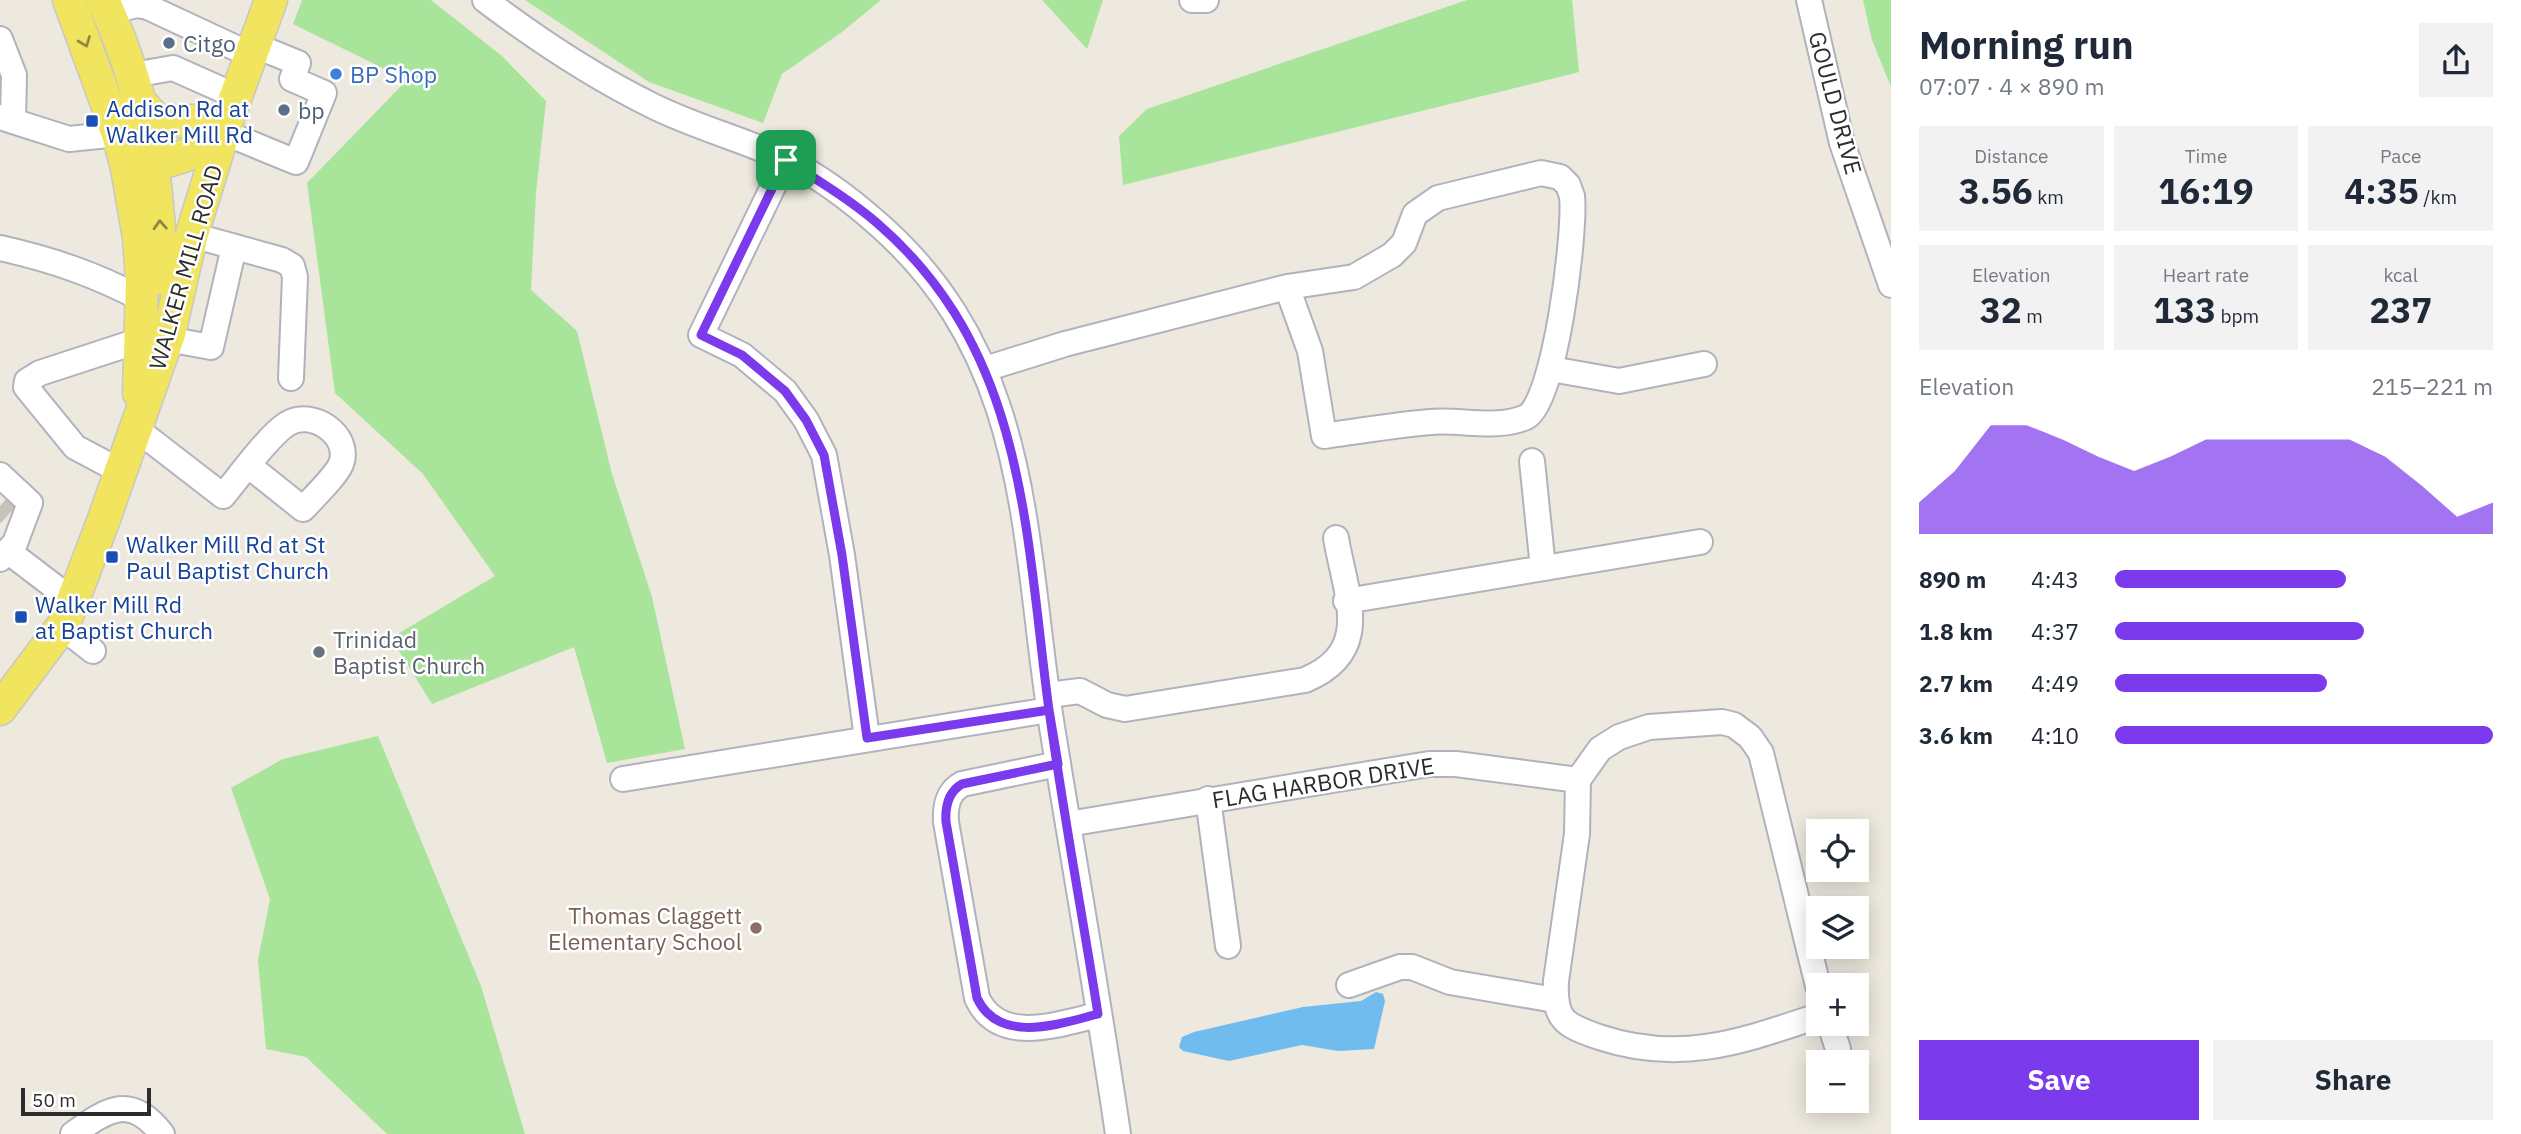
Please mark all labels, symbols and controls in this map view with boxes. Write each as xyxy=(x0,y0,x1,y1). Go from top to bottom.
text: Morning run xyxy=(1919,20,2134,69)
button: share xyxy=(2419,23,2493,97)
place label: Citgo xyxy=(183,28,236,58)
street label: GOULD DRIVE xyxy=(1802,28,1870,178)
one-way arrow xyxy=(77,35,91,47)
marker: Citgo xyxy=(161,35,177,51)
place label: BP Shop xyxy=(350,59,437,89)
marker: BP Shop xyxy=(328,66,344,82)
text: 07:07 · 4 × 890 m xyxy=(1919,71,2105,101)
place label: Addison Rd at Walker Mill Rd xyxy=(106,93,253,149)
place label: bp xyxy=(298,95,325,125)
marker: bp xyxy=(276,102,292,118)
marker: Addison Rd at Walker Mill Rd xyxy=(84,113,100,129)
pin xyxy=(756,130,816,190)
icon: arrive xyxy=(767,141,805,179)
text: Distance xyxy=(1974,144,2048,168)
text: Time xyxy=(2185,144,2227,168)
text: Pace xyxy=(2380,144,2421,168)
street label: WALKER MILL ROAD xyxy=(141,161,229,373)
text: 3.56 xyxy=(1959,168,2033,214)
text: 16:19 xyxy=(2158,168,2254,214)
text: 4:35 xyxy=(2344,168,2419,214)
text: km xyxy=(2033,185,2064,209)
text: /km xyxy=(2419,185,2457,209)
one-way arrow xyxy=(152,219,167,230)
text: Elevation xyxy=(1972,263,2051,287)
text: Heart rate xyxy=(2163,263,2249,287)
text: kcal xyxy=(2383,263,2418,287)
text: 32 xyxy=(1980,287,2022,333)
text: 133 xyxy=(2153,287,2216,333)
text: 237 xyxy=(2369,287,2432,333)
text: m xyxy=(2022,304,2043,328)
text: bpm xyxy=(2216,304,2259,328)
text: Elevation xyxy=(1919,371,2014,401)
text: 215–221 m xyxy=(2371,371,2493,401)
place label: Walker Mill Rd at St Paul Baptist Church xyxy=(126,529,329,585)
marker: Walker Mill Rd at St Paul Baptist Church xyxy=(104,549,120,565)
text: 890 m xyxy=(1919,564,1986,594)
text: 4:43 xyxy=(2031,564,2079,594)
place label: Walker Mill Rd at Baptist Church xyxy=(35,589,213,645)
marker: Walker Mill Rd at Baptist Church xyxy=(13,609,29,625)
text: 1.8 km xyxy=(1919,616,1993,646)
text: 4:37 xyxy=(2031,616,2079,646)
place label: Trinidad Baptist Church xyxy=(333,624,485,680)
marker: Trinidad Baptist Church xyxy=(311,644,327,660)
text: 2.7 km xyxy=(1919,668,1993,698)
text: 4:49 xyxy=(2031,668,2079,698)
text: 3.6 km xyxy=(1919,720,1993,750)
text: 4:10 xyxy=(2031,720,2079,750)
street label: FLAG HARBOR DRIVE xyxy=(1210,750,1436,814)
map controls xyxy=(1806,819,1869,1113)
button: locate xyxy=(1806,819,1869,882)
button: layers xyxy=(1806,896,1869,959)
place label: Thomas Claggett Elementary School xyxy=(548,900,742,956)
marker: Thomas Claggett Elementary School xyxy=(748,920,764,936)
button: + xyxy=(1806,973,1869,1036)
button: Save xyxy=(1919,1040,2199,1120)
button: Share xyxy=(2213,1040,2493,1120)
button: − xyxy=(1806,1050,1869,1113)
scale bar xyxy=(21,1085,150,1117)
text: 50 m xyxy=(32,1088,76,1112)

